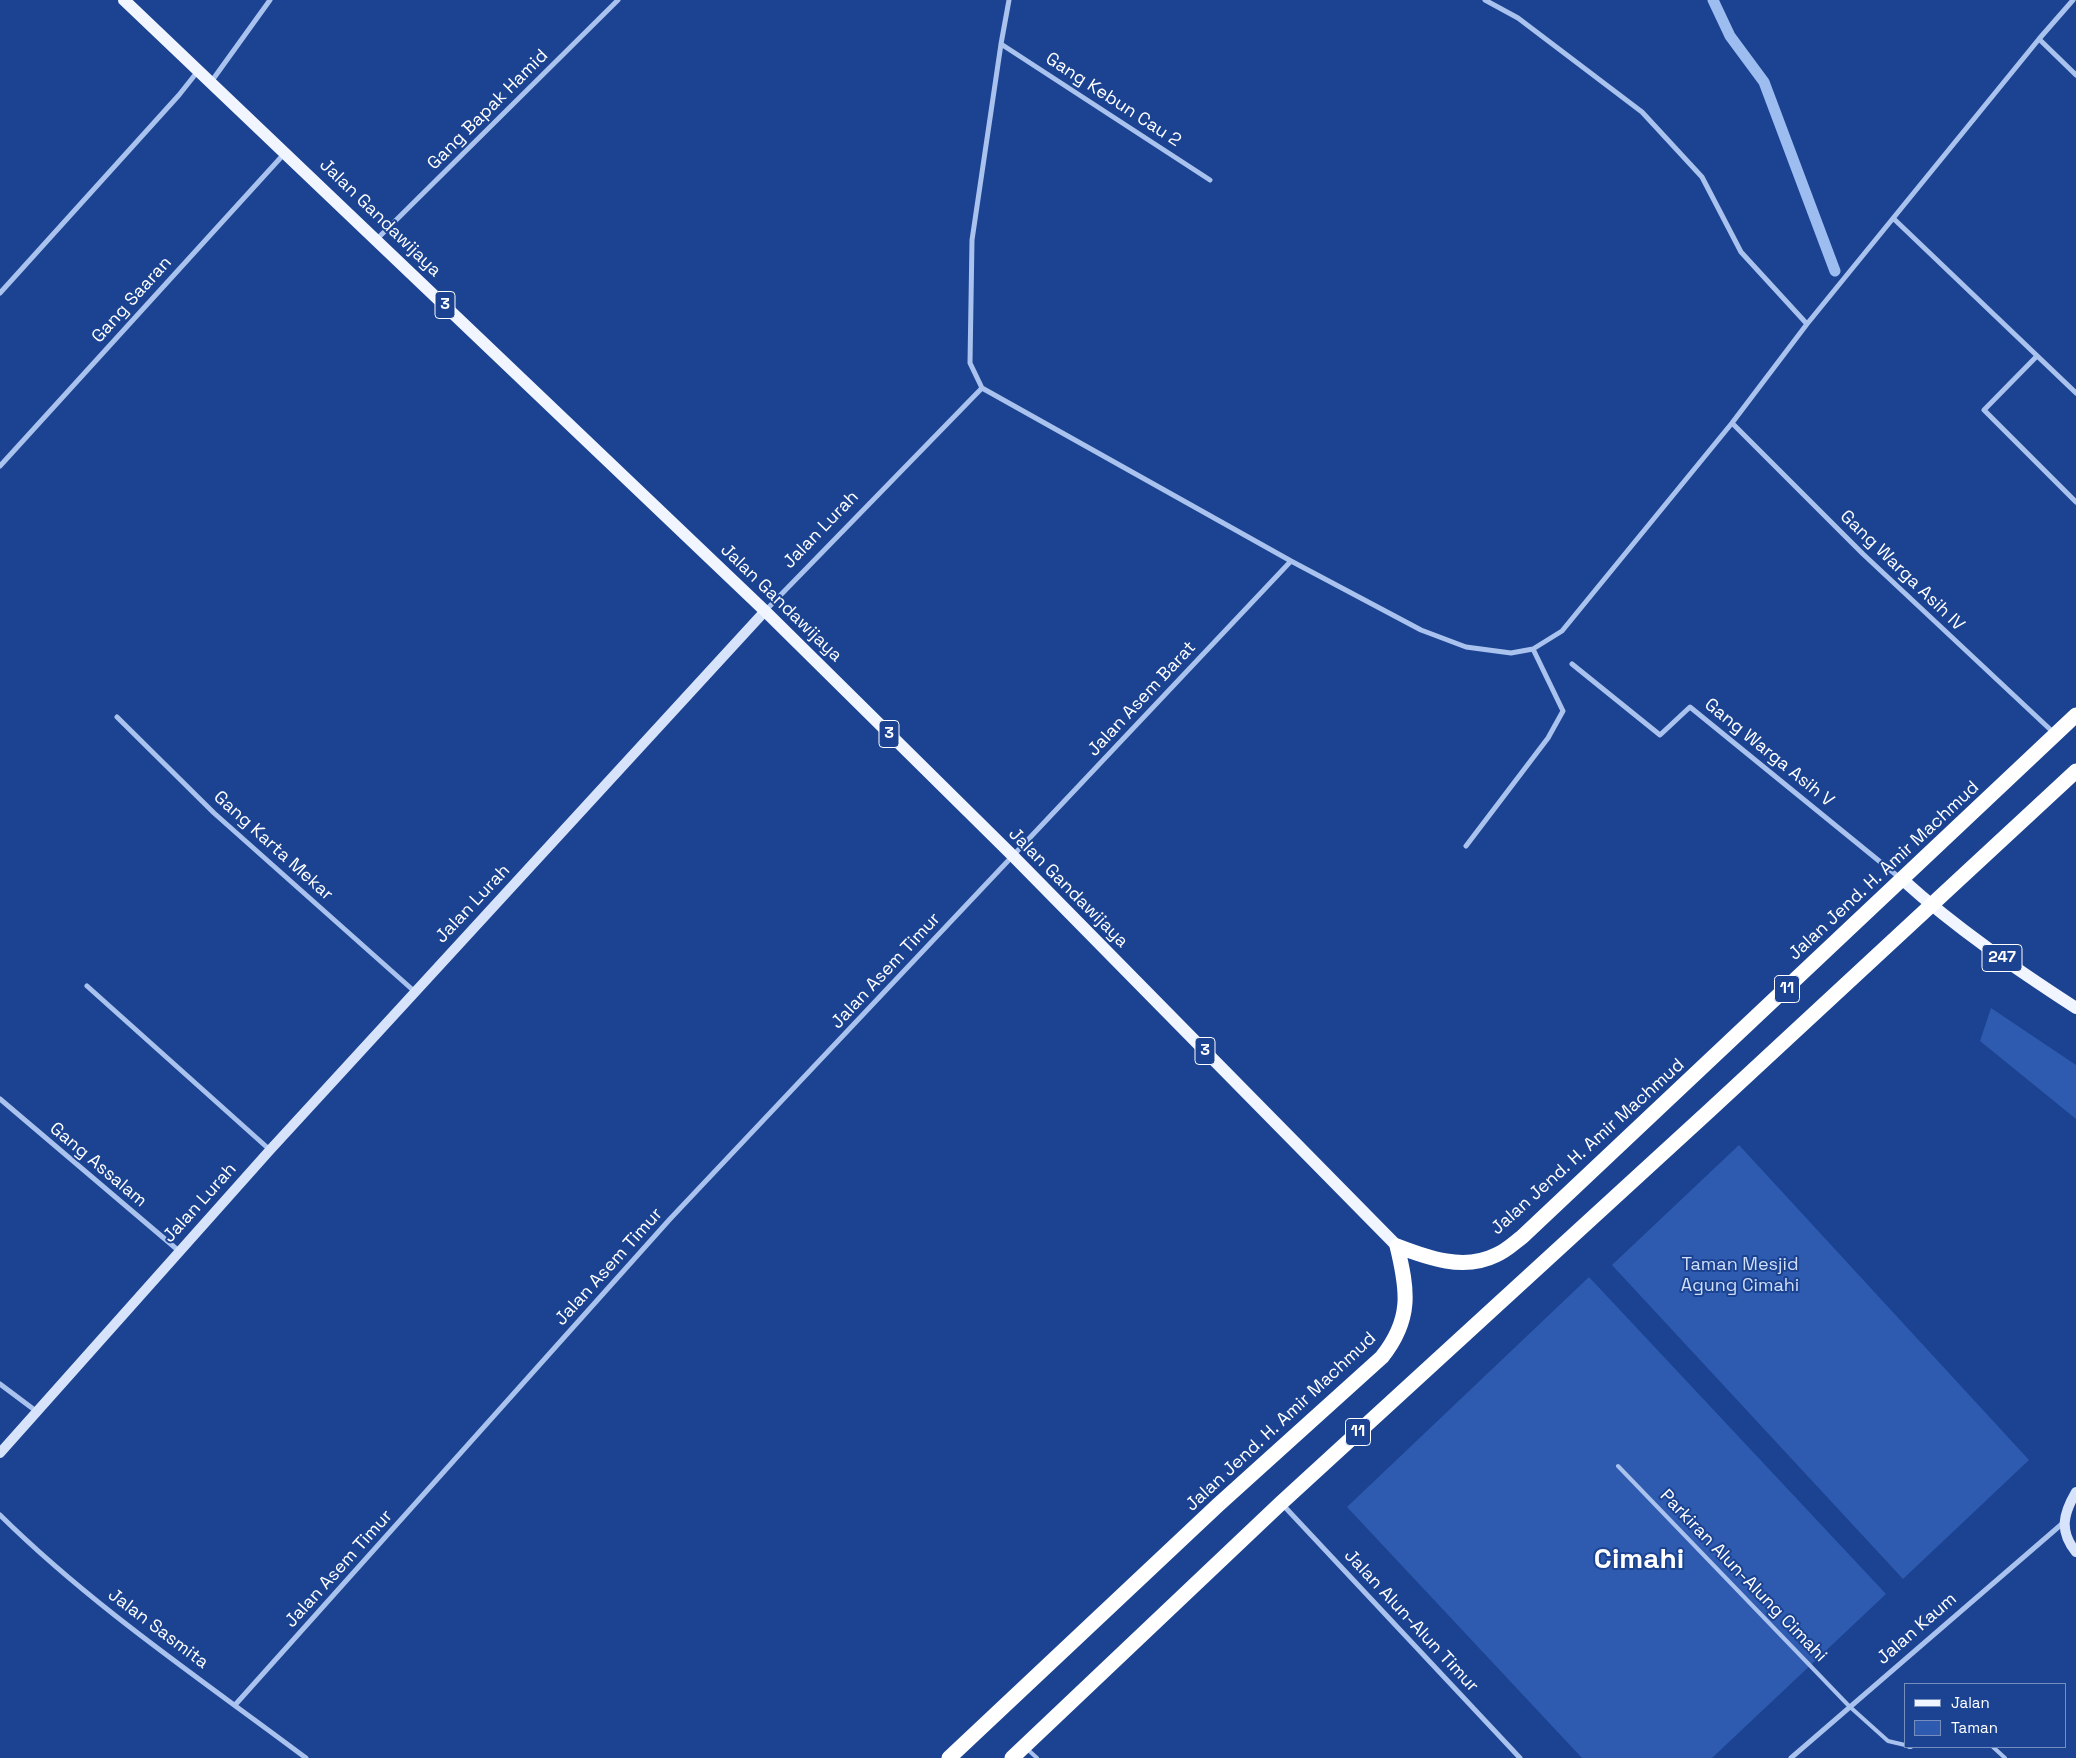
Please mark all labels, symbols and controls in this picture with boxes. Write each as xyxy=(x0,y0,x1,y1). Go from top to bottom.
street label: Gang Bapak Hamid xyxy=(423,45,553,175)
street label: Gang Kebun Cau 2 xyxy=(1041,48,1185,152)
street label: Jalan Gandawijaya xyxy=(315,154,445,282)
street label: Gang Saaran xyxy=(87,252,177,348)
road number: 3 xyxy=(435,292,455,318)
street label: Jalan Lurah xyxy=(779,487,863,573)
street label: Gang Warga Asih IV xyxy=(1835,506,1969,636)
street label: Jalan Gandawijaya xyxy=(716,539,846,667)
street label: Jalan Asem Barat xyxy=(1083,637,1201,761)
street label: Gang Warga Asih V xyxy=(1700,694,1838,812)
road number: 3 xyxy=(879,721,899,748)
street label: Jalan Jend. H. Amir Machmud xyxy=(1784,777,1984,965)
street label: Gang Karta Mekar xyxy=(209,787,337,905)
street label: Jalan Gandawijaya xyxy=(1004,824,1132,952)
street label: Jalan Lurah xyxy=(431,860,515,948)
street label: Jalan Asem Timur xyxy=(827,909,945,1033)
road number: 247 xyxy=(1982,944,2022,971)
road number: 11 xyxy=(1774,976,1800,1002)
road number: 3 xyxy=(1195,1038,1215,1064)
street label: Jalan Jend. H. Amir Machmud xyxy=(1487,1054,1689,1240)
street label: Gang Assalam xyxy=(45,1118,151,1212)
street label: Jalan Lurah xyxy=(159,1159,241,1247)
street label: Jalan Asem Timur xyxy=(551,1204,667,1330)
park label: Taman Mesjid Agung Cimahi xyxy=(1681,1254,1799,1296)
street label: Jalan Jend. H. Amir Machmud xyxy=(1181,1328,1381,1516)
road number: 11 xyxy=(1346,1418,1370,1445)
street label: Parkiran Alun-Alung Cimahi xyxy=(1655,1485,1831,1667)
street label: Jalan Asem Timur xyxy=(281,1506,397,1632)
district label: Cimahi xyxy=(1594,1543,1684,1577)
street label: Jalan Alun-Alun Timur xyxy=(1339,1545,1483,1697)
street label: Jalan Sasmita xyxy=(103,1584,213,1674)
street label: Jalan Kaum xyxy=(1873,1589,1961,1669)
legend xyxy=(1904,1683,2066,1748)
text: Jalan xyxy=(1951,1693,1990,1712)
text: Taman xyxy=(1951,1718,1998,1737)

